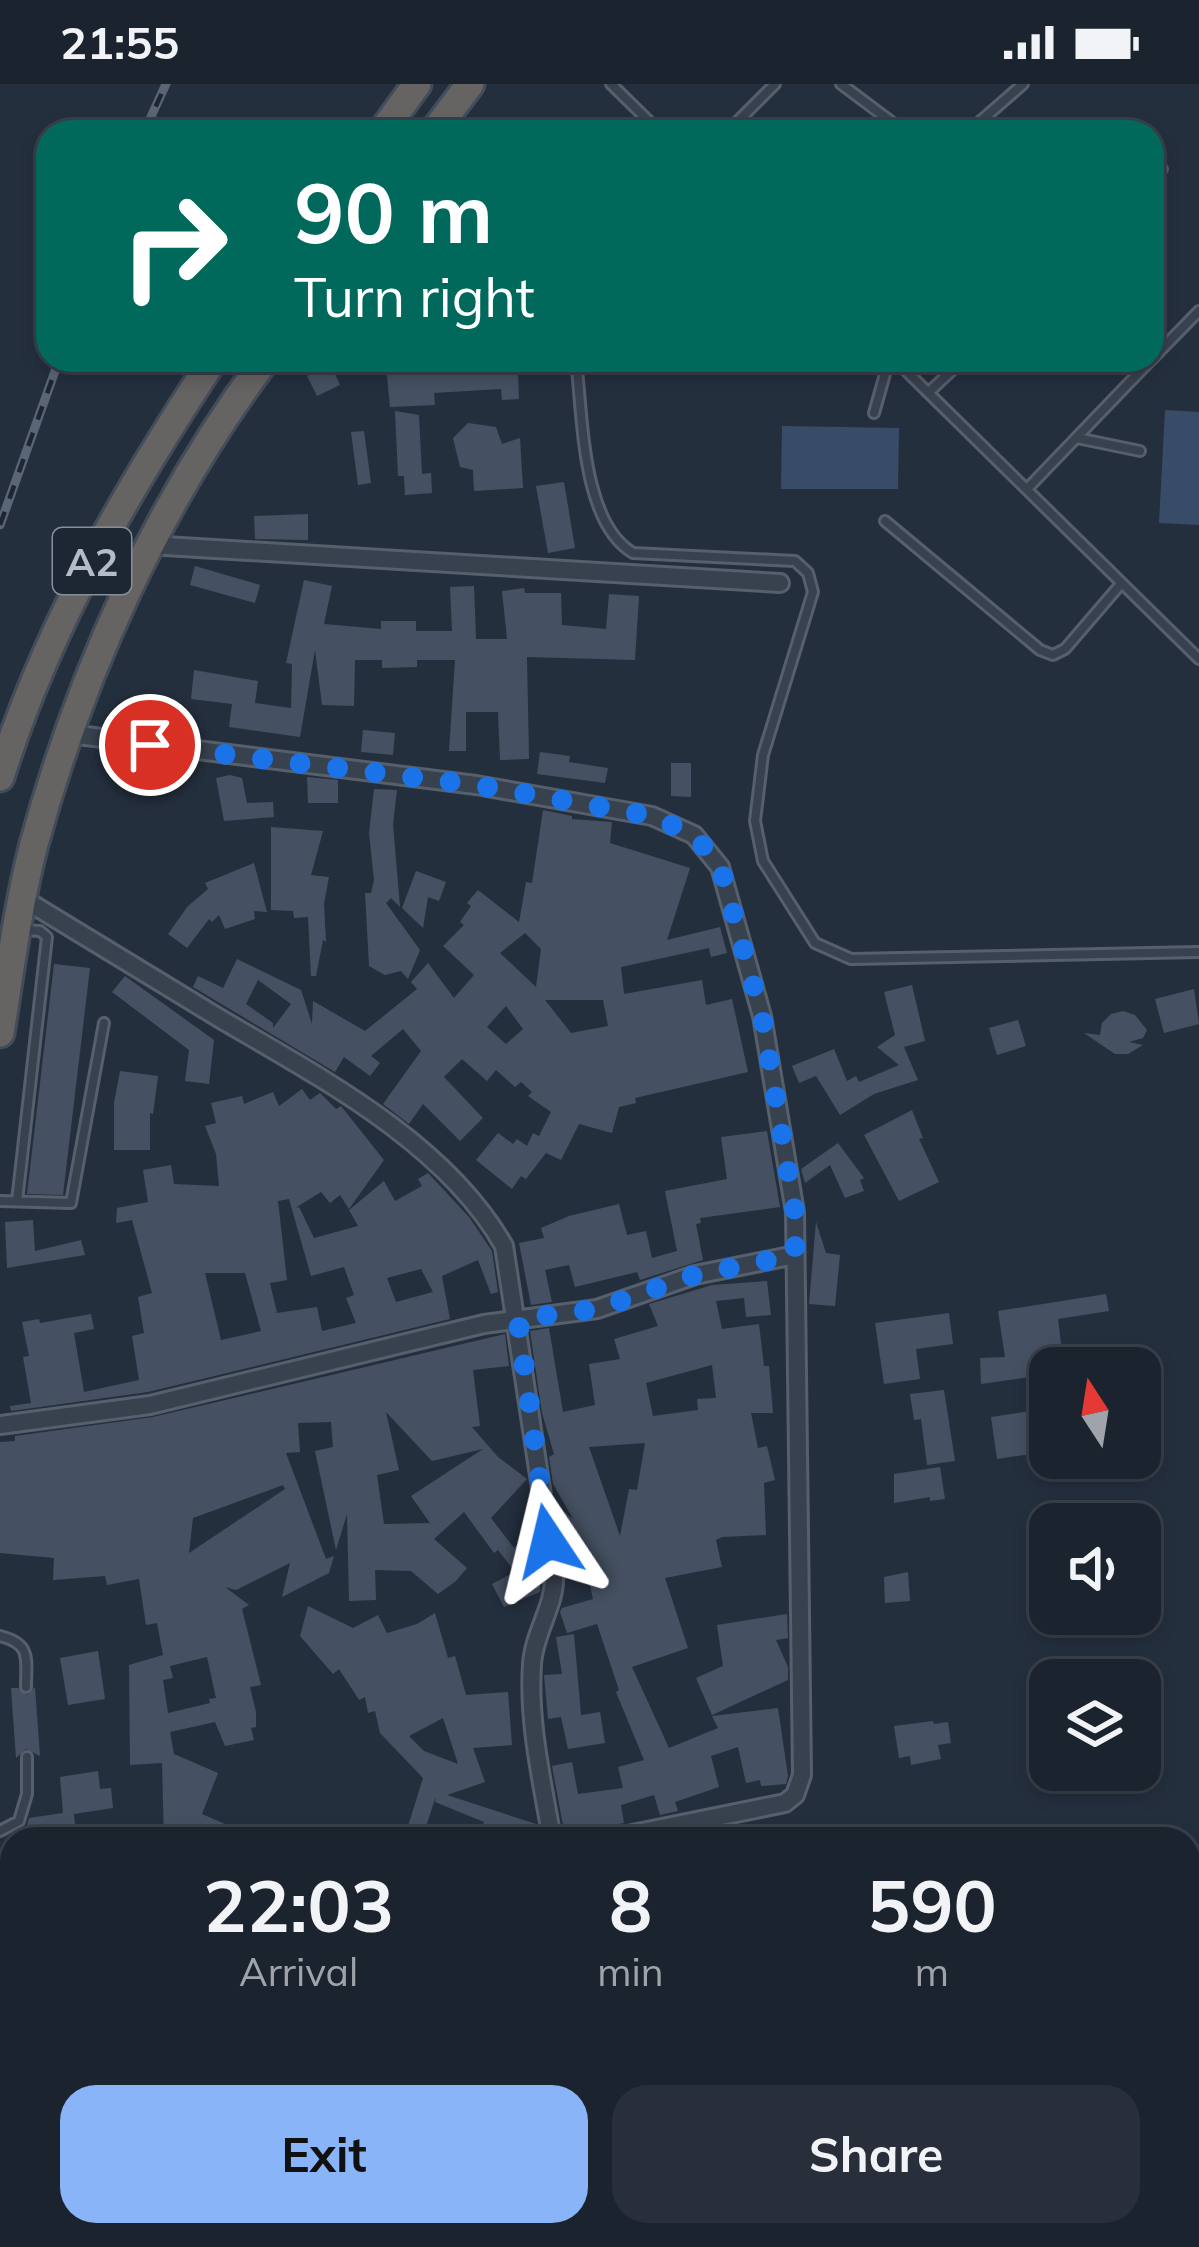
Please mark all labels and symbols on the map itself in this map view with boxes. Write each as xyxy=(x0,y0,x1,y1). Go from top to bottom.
road number: A2 xyxy=(53,528,131,594)
pin xyxy=(99,694,201,796)
north arrow xyxy=(1029,1347,1161,1479)
position arrow xyxy=(485,1478,611,1604)

